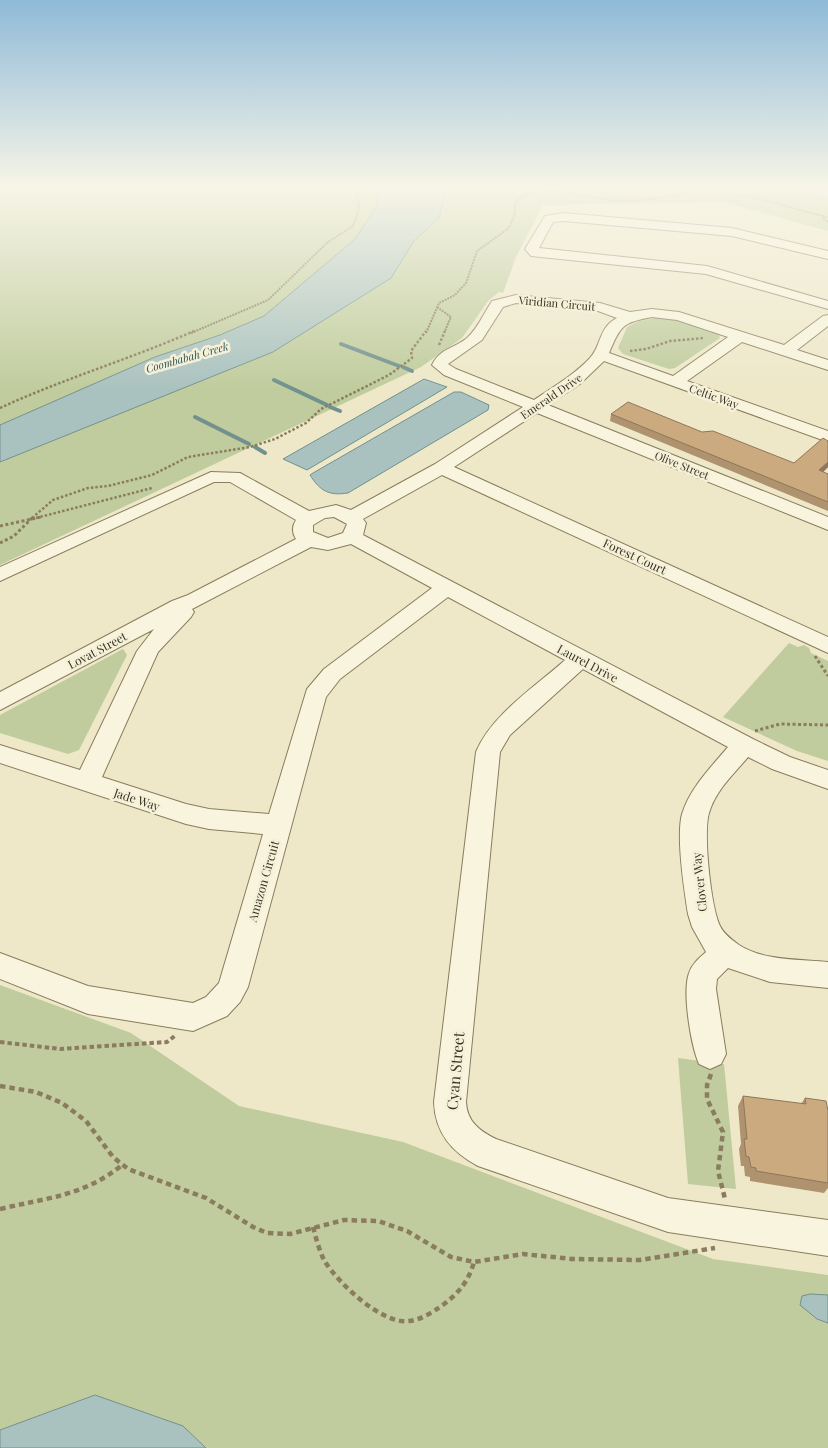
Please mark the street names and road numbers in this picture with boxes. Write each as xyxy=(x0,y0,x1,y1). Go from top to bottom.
street label: Viridian Circuit xyxy=(517,292,596,314)
street label: Emerald Drive xyxy=(517,370,585,422)
street label: Celtic Way xyxy=(687,380,741,412)
street label: Olive Street xyxy=(653,447,712,483)
street label: Forest Court xyxy=(601,534,670,578)
street label: Lovat Street xyxy=(65,627,130,672)
street label: Laurel Drive xyxy=(555,640,621,686)
street label: Jade Way xyxy=(111,784,162,814)
street label: Amazon Circuit xyxy=(243,838,282,925)
street label: Clover Way xyxy=(688,851,710,913)
street label: Cyan Street xyxy=(442,1030,468,1111)

